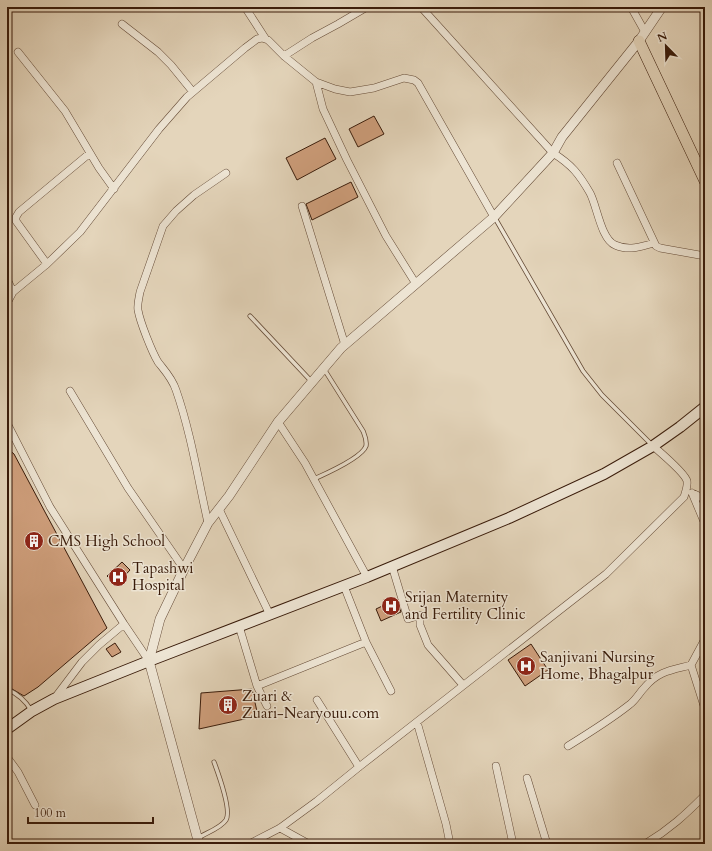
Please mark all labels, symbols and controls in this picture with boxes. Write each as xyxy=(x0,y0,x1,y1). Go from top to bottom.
north arrow xyxy=(646,26,686,66)
text: N xyxy=(655,28,670,46)
building icon: CMS High School xyxy=(23,530,45,552)
place label: CMS High School xyxy=(48,531,165,551)
place label: Tapashwi Hospital xyxy=(132,558,193,595)
hospital icon: Tapashwi Hospital xyxy=(107,566,129,588)
place label: Srijan Maternity and Fertility Clinic xyxy=(405,587,526,624)
hospital icon: Srijan Maternity and Fertility Clinic xyxy=(380,595,402,617)
place label: Sanjivani Nursing Home, Bhagalpur xyxy=(540,647,655,684)
hospital icon: Sanjivani Nursing Home, Bhagalpur xyxy=(515,655,537,677)
place label: Zuari & Zuari-Nearyouu.com xyxy=(242,686,380,723)
building icon: Zuari & Zuari-Nearyouu.com xyxy=(217,694,239,716)
scale bar xyxy=(28,799,153,825)
text: 100 m xyxy=(34,805,67,821)

